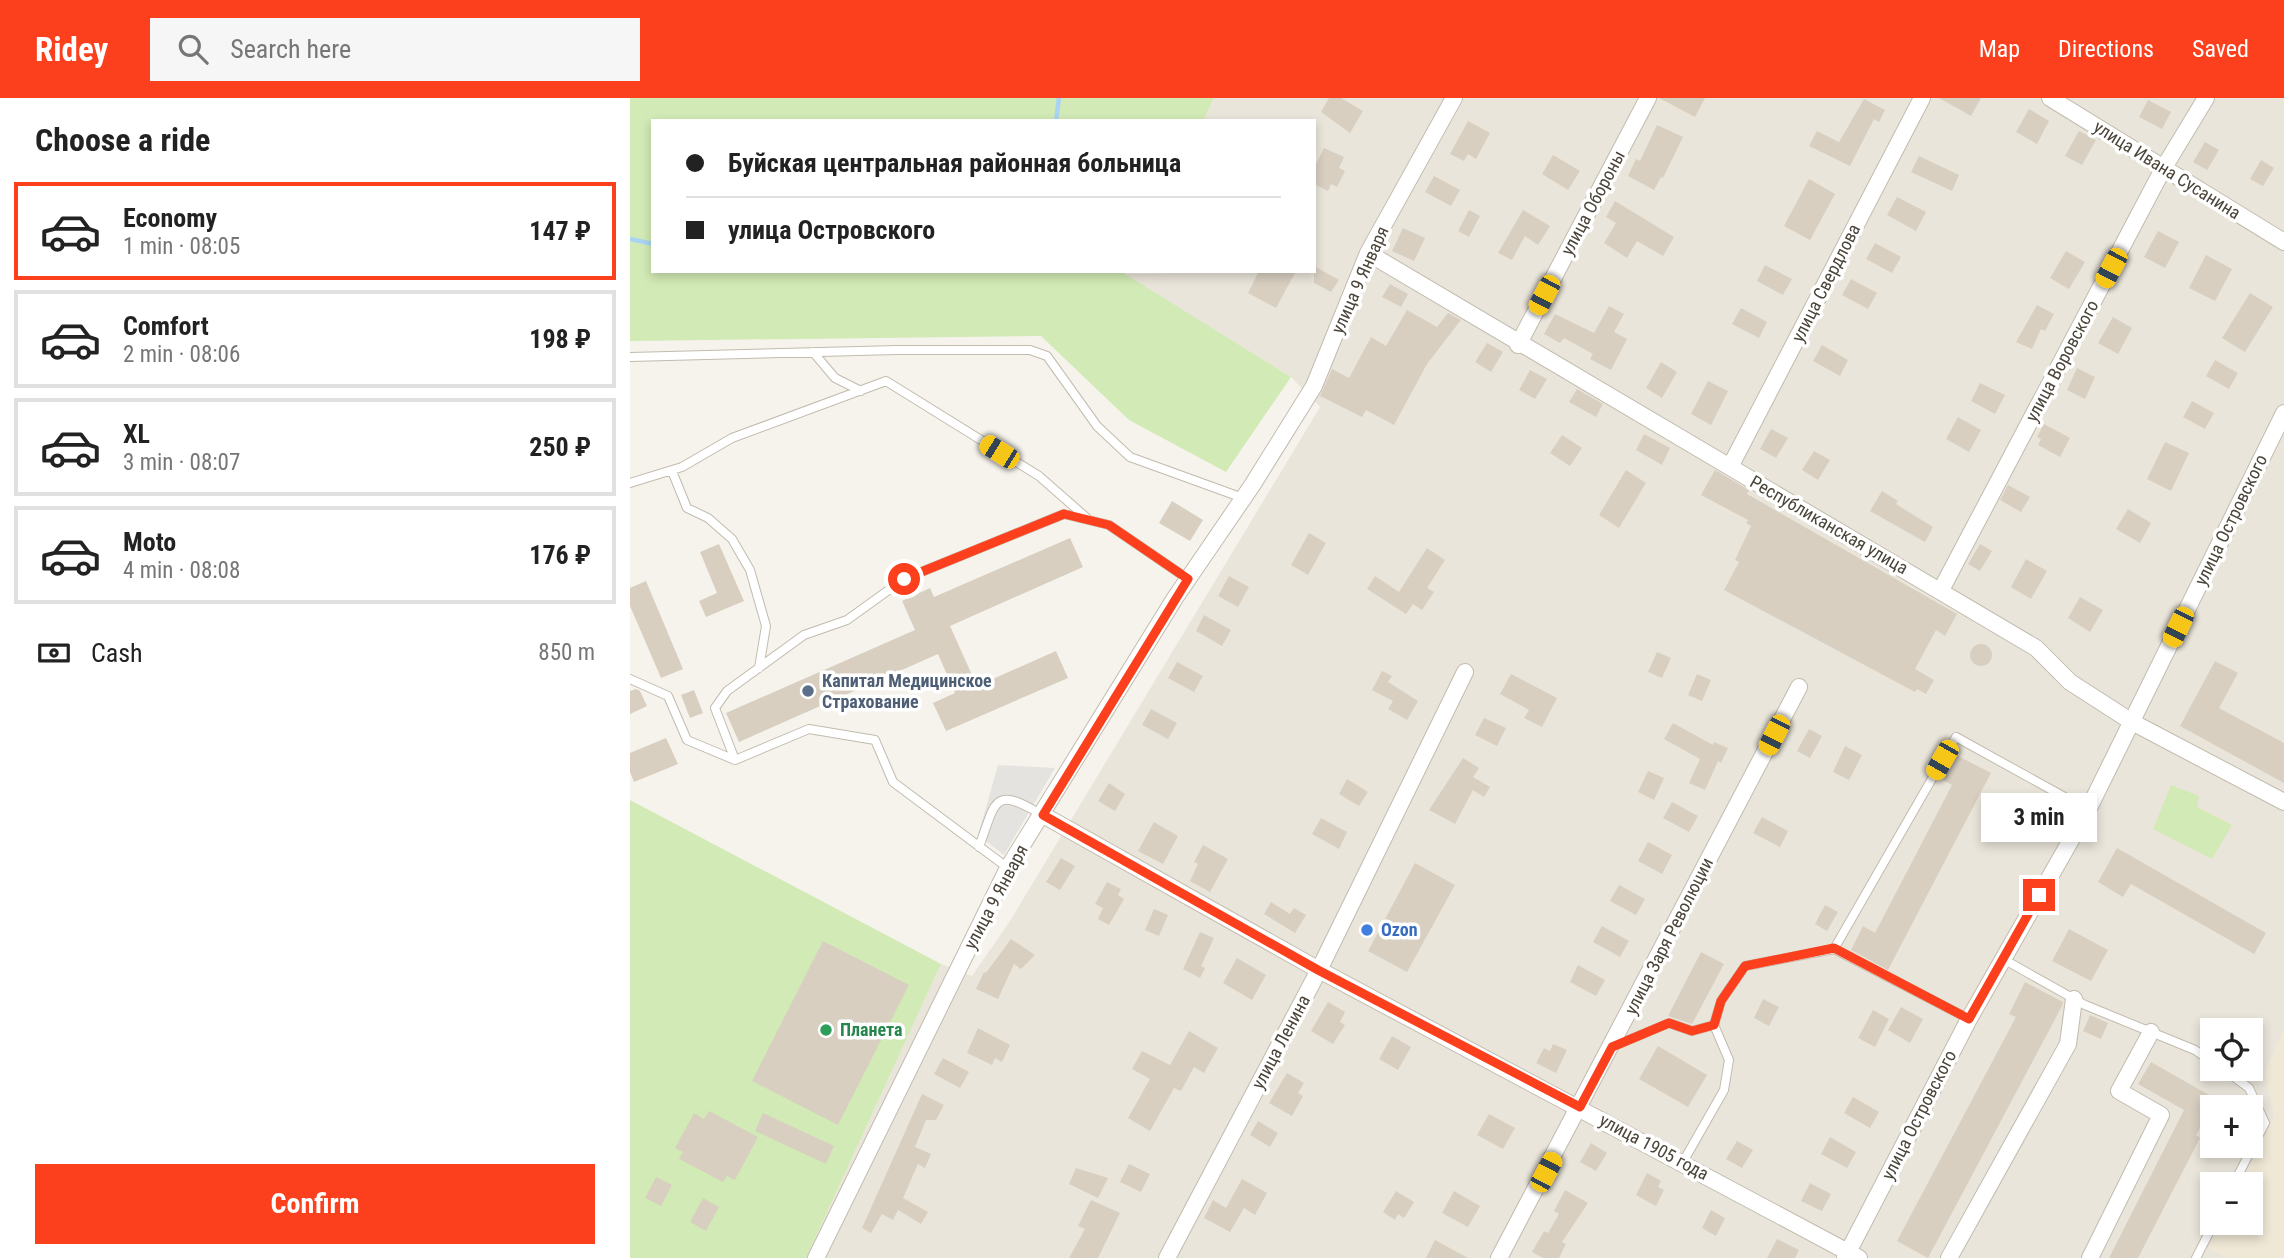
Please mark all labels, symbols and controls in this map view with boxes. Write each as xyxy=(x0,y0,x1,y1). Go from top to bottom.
search box xyxy=(150,18,640,81)
text: Ridey xyxy=(35,30,108,69)
icon: search xyxy=(174,30,212,68)
text: Search here xyxy=(230,34,351,64)
text: Map xyxy=(1979,35,2020,63)
text: Directions xyxy=(2058,35,2154,63)
text: Saved xyxy=(2192,35,2249,63)
street label: улица Ивана Сусанина xyxy=(2090,116,2245,223)
text: Choose a ride xyxy=(35,121,210,159)
street label: улица Обороны xyxy=(1556,147,1629,259)
text: Буйская центральная районная больница xyxy=(728,148,1181,178)
icon: car xyxy=(39,200,102,263)
text: Economy xyxy=(123,203,217,233)
text: улица Островского xyxy=(728,215,935,245)
text: 147 ₽ xyxy=(529,216,591,246)
street label: улица Свердлова xyxy=(1787,220,1864,345)
street label: улица 9 Января xyxy=(1327,223,1393,337)
text: 1 min · 08:05 xyxy=(123,233,240,260)
car xyxy=(2092,245,2131,291)
car xyxy=(1525,272,1564,318)
street label: улица Воровского xyxy=(2021,296,2102,425)
icon: car xyxy=(39,308,102,371)
text: Comfort xyxy=(123,311,209,341)
text: 198 ₽ xyxy=(529,324,591,354)
text: 2 min · 08:06 xyxy=(123,341,240,368)
icon: car xyxy=(39,416,102,479)
text: XL xyxy=(123,419,150,449)
text: 250 ₽ xyxy=(529,432,591,462)
car xyxy=(976,432,1023,472)
text: 3 min · 08:07 xyxy=(123,449,240,476)
street label: улица Островского xyxy=(2190,451,2271,589)
street label: Республиканская улица xyxy=(1747,471,1912,578)
icon: car xyxy=(39,524,102,587)
text: Moto xyxy=(123,527,176,557)
text: 176 ₽ xyxy=(529,540,591,570)
text: 4 min · 08:08 xyxy=(123,557,240,584)
route start xyxy=(888,563,920,595)
car xyxy=(2160,604,2197,650)
icon: cash xyxy=(35,634,73,672)
text: Cash xyxy=(91,638,143,668)
text: 850 m xyxy=(538,639,595,666)
place label: Капитал Медицинское Страхование xyxy=(822,670,992,712)
marker: Капитал Медицинское Страхование xyxy=(800,683,816,699)
car xyxy=(1756,712,1793,758)
car xyxy=(1923,737,1962,783)
callout: 3 min xyxy=(1981,794,2097,842)
text: 3 min xyxy=(2013,804,2065,831)
street label: улица 9 Января xyxy=(959,841,1032,953)
street label: улица Заря Революции xyxy=(1620,854,1717,1018)
route end xyxy=(2023,879,2055,911)
place label: Ozon xyxy=(1381,919,1418,940)
marker: Ozon xyxy=(1359,922,1375,938)
street label: улица Ленина xyxy=(1247,991,1314,1092)
map controls xyxy=(2200,1018,2263,1235)
button: locate xyxy=(2200,1018,2263,1081)
place label: Планета xyxy=(840,1019,903,1040)
marker: Планета xyxy=(818,1022,834,1038)
street label: улица Островского xyxy=(1877,1046,1960,1183)
button: + xyxy=(2200,1095,2263,1158)
street label: улица 1905 года xyxy=(1596,1109,1712,1184)
car xyxy=(1527,1149,1566,1195)
button: Confirm xyxy=(35,1164,595,1244)
button: − xyxy=(2200,1172,2263,1235)

